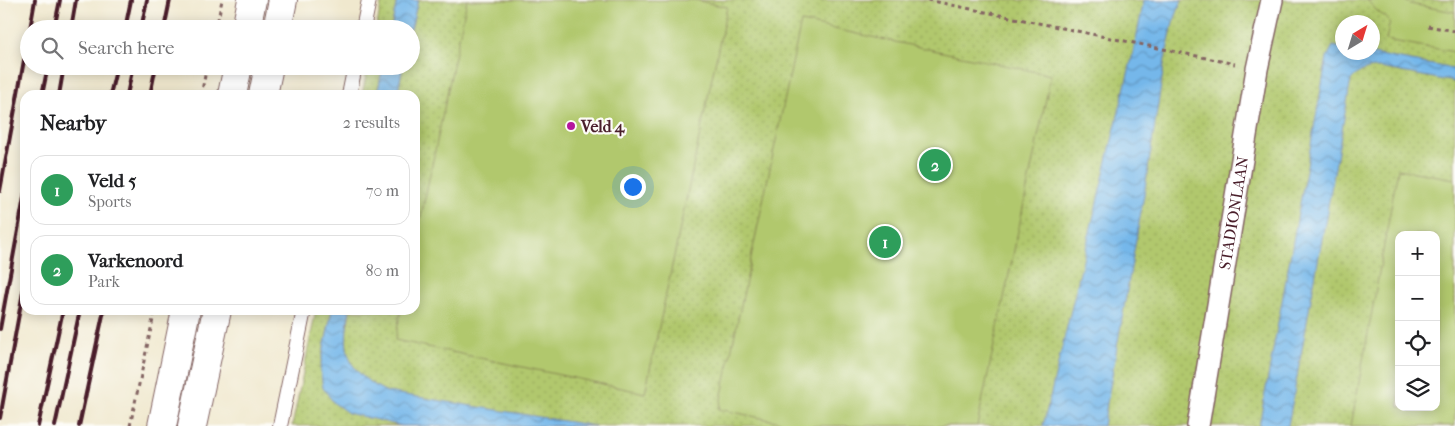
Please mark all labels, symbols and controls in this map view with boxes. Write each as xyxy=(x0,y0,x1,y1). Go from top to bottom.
north arrow xyxy=(1335,15,1380,60)
search box xyxy=(20,20,420,75)
icon: search xyxy=(38,34,66,62)
text: Search here xyxy=(78,37,174,59)
text: Nearby xyxy=(40,111,106,135)
text: 2 results xyxy=(343,113,400,132)
place label: Veld 4 xyxy=(580,117,626,137)
marker: Veld 4 xyxy=(565,120,577,132)
pin: 2 xyxy=(919,146,951,184)
street label: STADIONLAAN xyxy=(1215,155,1252,271)
text: Veld 5 xyxy=(88,170,136,192)
your location xyxy=(620,174,646,200)
text: 1 xyxy=(54,181,60,200)
text: 70 m xyxy=(366,181,399,200)
text: Sports xyxy=(88,192,131,211)
pin: 1 xyxy=(869,223,901,261)
map controls xyxy=(1395,231,1440,411)
button: + xyxy=(1395,231,1440,276)
text: Varkenoord xyxy=(88,250,183,272)
text: 2 xyxy=(53,261,61,280)
text: 80 m xyxy=(365,261,399,280)
text: Park xyxy=(88,272,120,291)
button: − xyxy=(1395,276,1440,321)
button: locate xyxy=(1395,321,1440,366)
button: layers xyxy=(1395,366,1440,411)

